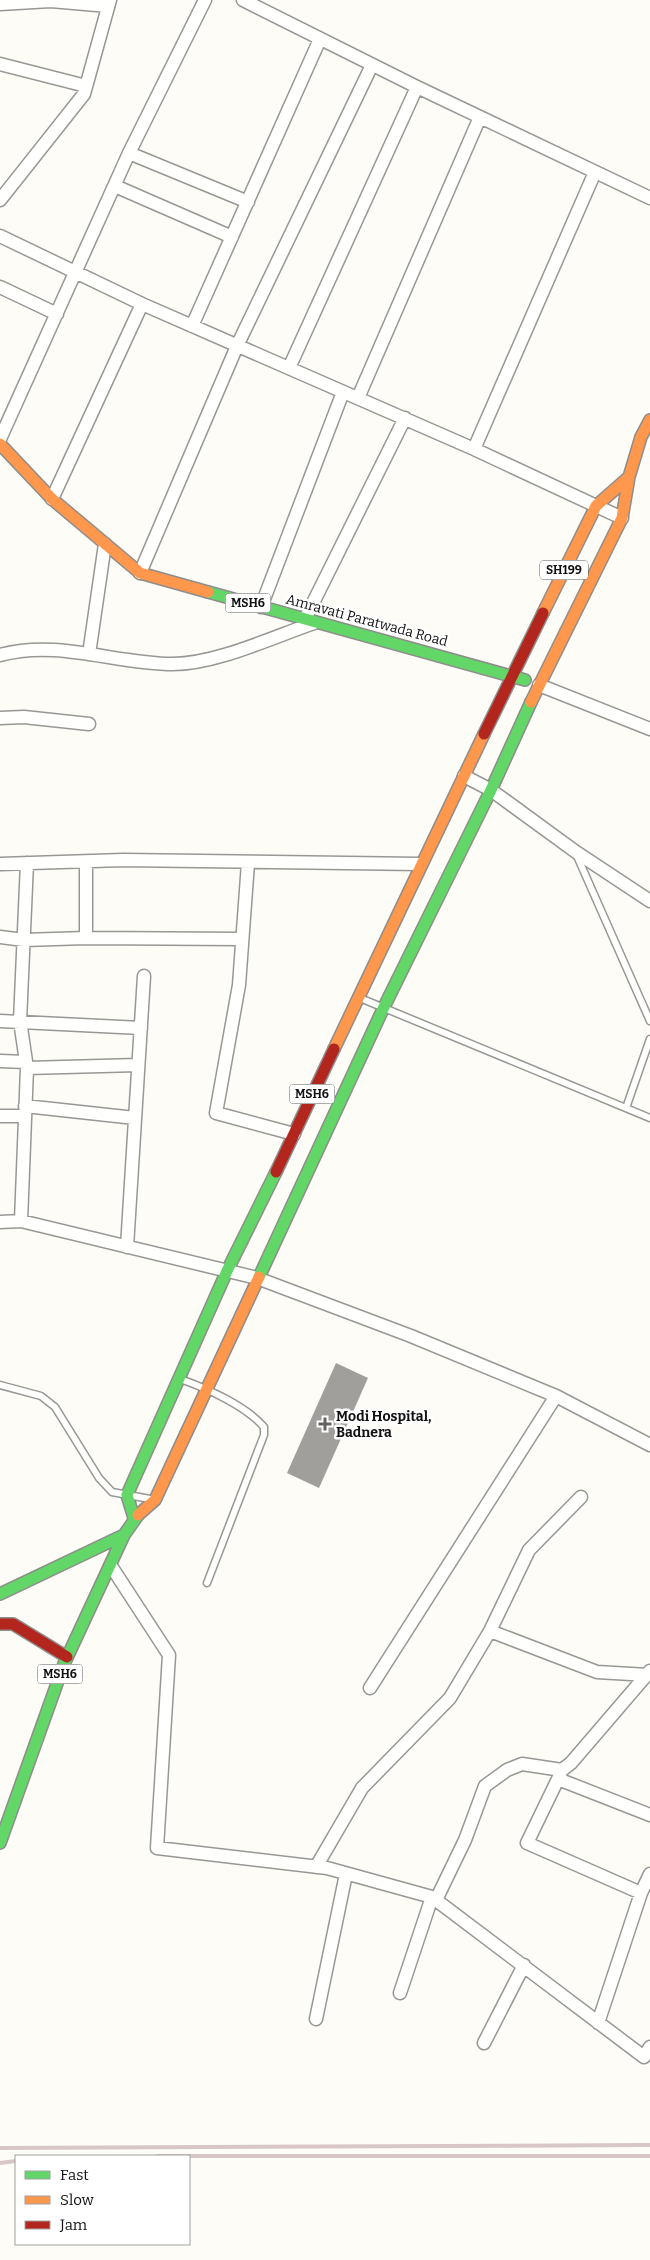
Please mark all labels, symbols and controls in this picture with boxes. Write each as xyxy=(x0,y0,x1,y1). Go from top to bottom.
road number: SH199 xyxy=(540,560,588,580)
street label: Amravati Paratwada Road xyxy=(284,591,450,650)
road number: MSH6 xyxy=(226,594,270,612)
road number: MSH6 xyxy=(290,1084,334,1104)
place label: Modi Hospital, Badnera xyxy=(336,1408,431,1441)
marker: Modi Hospital, Badnera xyxy=(318,1417,332,1431)
road number: MSH6 xyxy=(38,1665,82,1684)
legend xyxy=(15,2155,190,2245)
text: Fast xyxy=(60,2166,89,2184)
text: Slow xyxy=(60,2191,95,2209)
text: Jam xyxy=(59,2216,88,2234)

